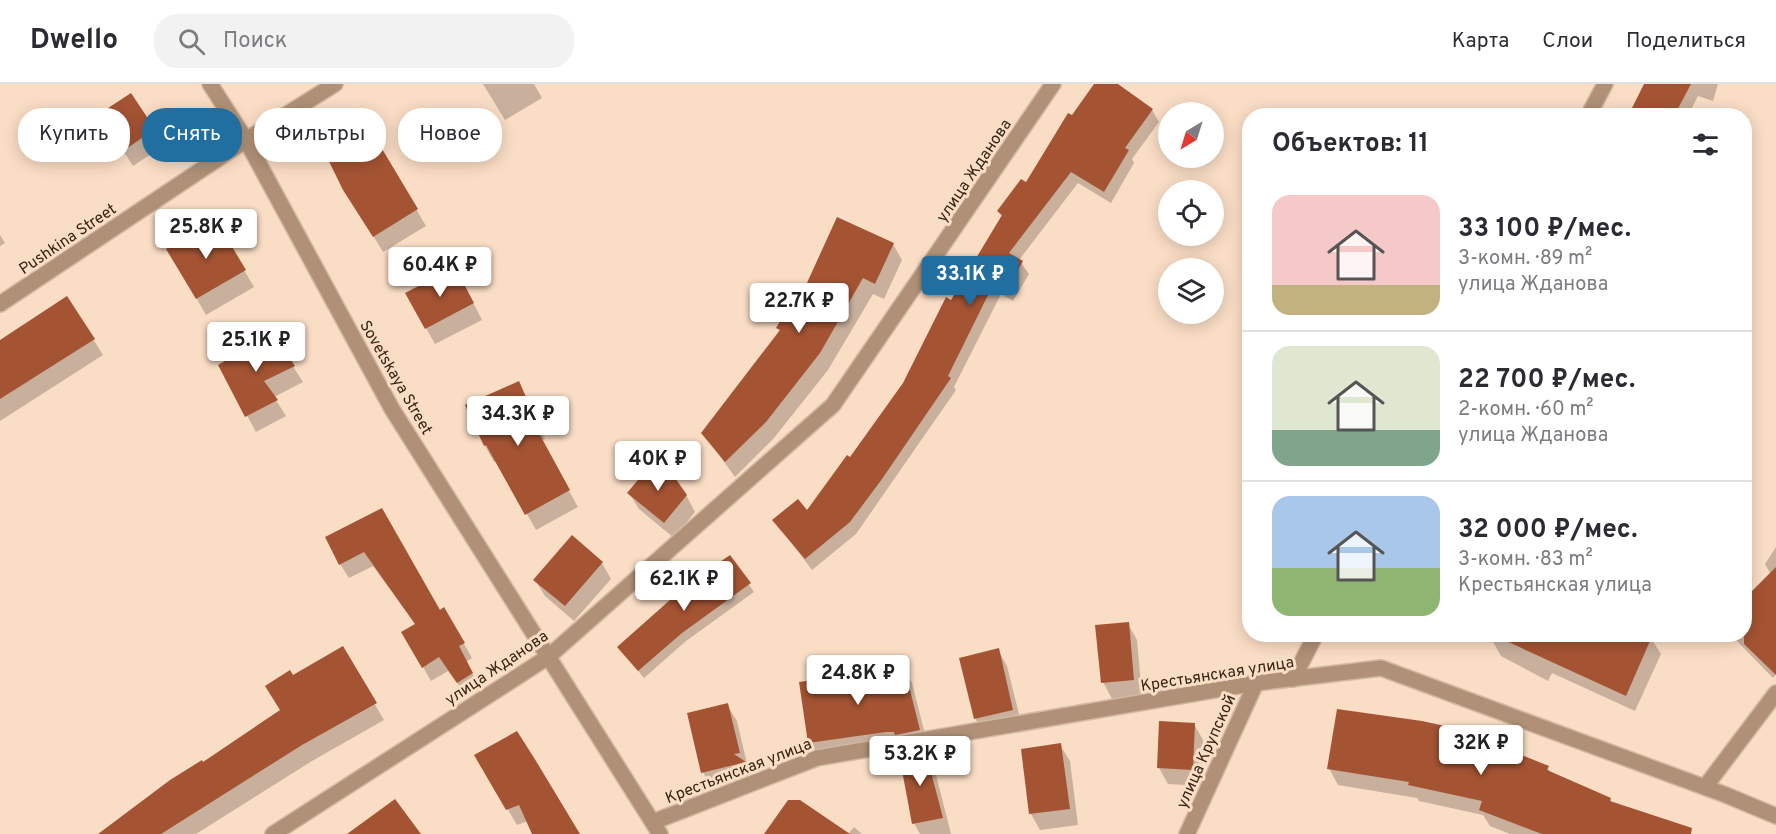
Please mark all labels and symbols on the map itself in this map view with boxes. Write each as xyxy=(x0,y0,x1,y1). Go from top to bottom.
north arrow xyxy=(1158,102,1224,168)
street label: улица Жданова xyxy=(933,116,1017,227)
street label: Pushkina Street xyxy=(16,200,121,280)
pin: 25.8K ₽ xyxy=(151,209,261,260)
pin: 60.4K ₽ xyxy=(385,247,495,298)
pin: 33.1K ₽ xyxy=(915,256,1025,307)
pin: 22.7K ₽ xyxy=(744,283,854,334)
street label: Sovetskaya Street xyxy=(354,317,436,439)
pin: 25.1K ₽ xyxy=(201,322,311,373)
pin: 34.3K ₽ xyxy=(463,396,573,447)
pin: 40K ₽ xyxy=(616,441,700,492)
pin: 62.1K ₽ xyxy=(629,561,739,612)
street label: улица Жданова xyxy=(442,627,553,711)
street label: Крестьянская улица xyxy=(1139,653,1295,697)
pin: 24.8K ₽ xyxy=(803,655,913,706)
street label: улица Крупской xyxy=(1173,692,1241,812)
pin: 32K ₽ xyxy=(1439,725,1523,776)
street label: Крестьянская улица xyxy=(663,735,815,809)
pin: 53.2K ₽ xyxy=(865,736,975,787)

